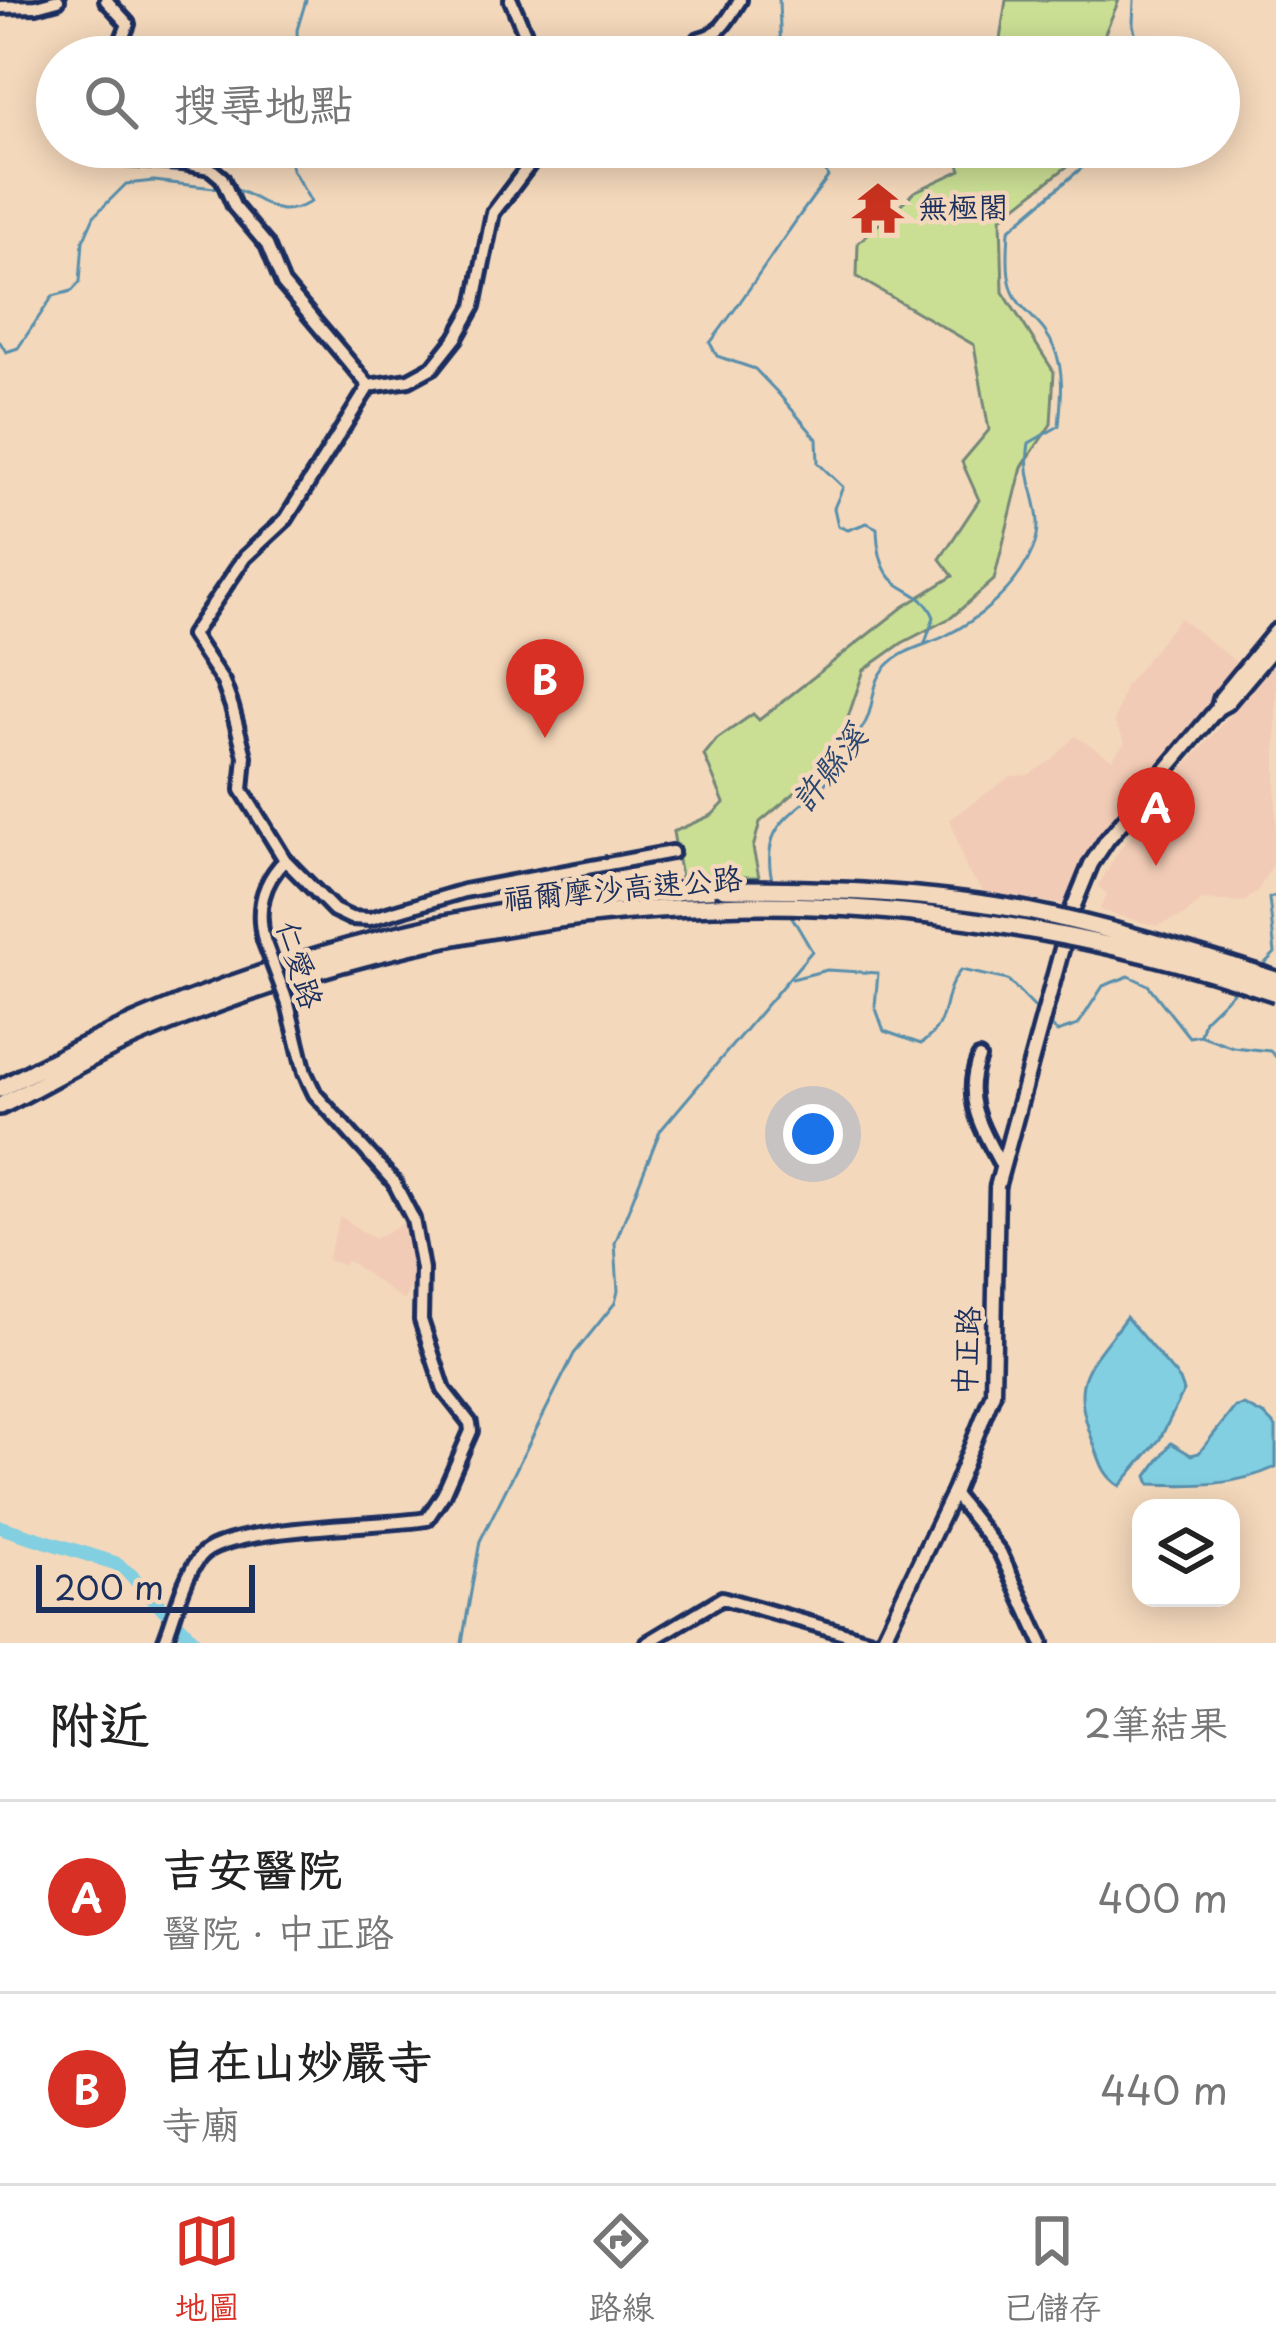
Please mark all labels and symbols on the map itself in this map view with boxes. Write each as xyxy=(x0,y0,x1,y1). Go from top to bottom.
temple icon: 無極閣 xyxy=(849,179,907,237)
place label: 無極閣 xyxy=(918,183,1008,228)
pin: B xyxy=(506,639,584,738)
water label: 許縣溪 xyxy=(777,711,879,821)
pin: A xyxy=(1117,767,1195,866)
street label: 福爾摩沙高速公路 xyxy=(501,854,744,919)
street label: 仁愛路 xyxy=(267,915,336,1014)
your location xyxy=(783,1104,843,1164)
street label: 中正路 xyxy=(940,1305,989,1397)
scale bar xyxy=(36,1559,255,1612)

